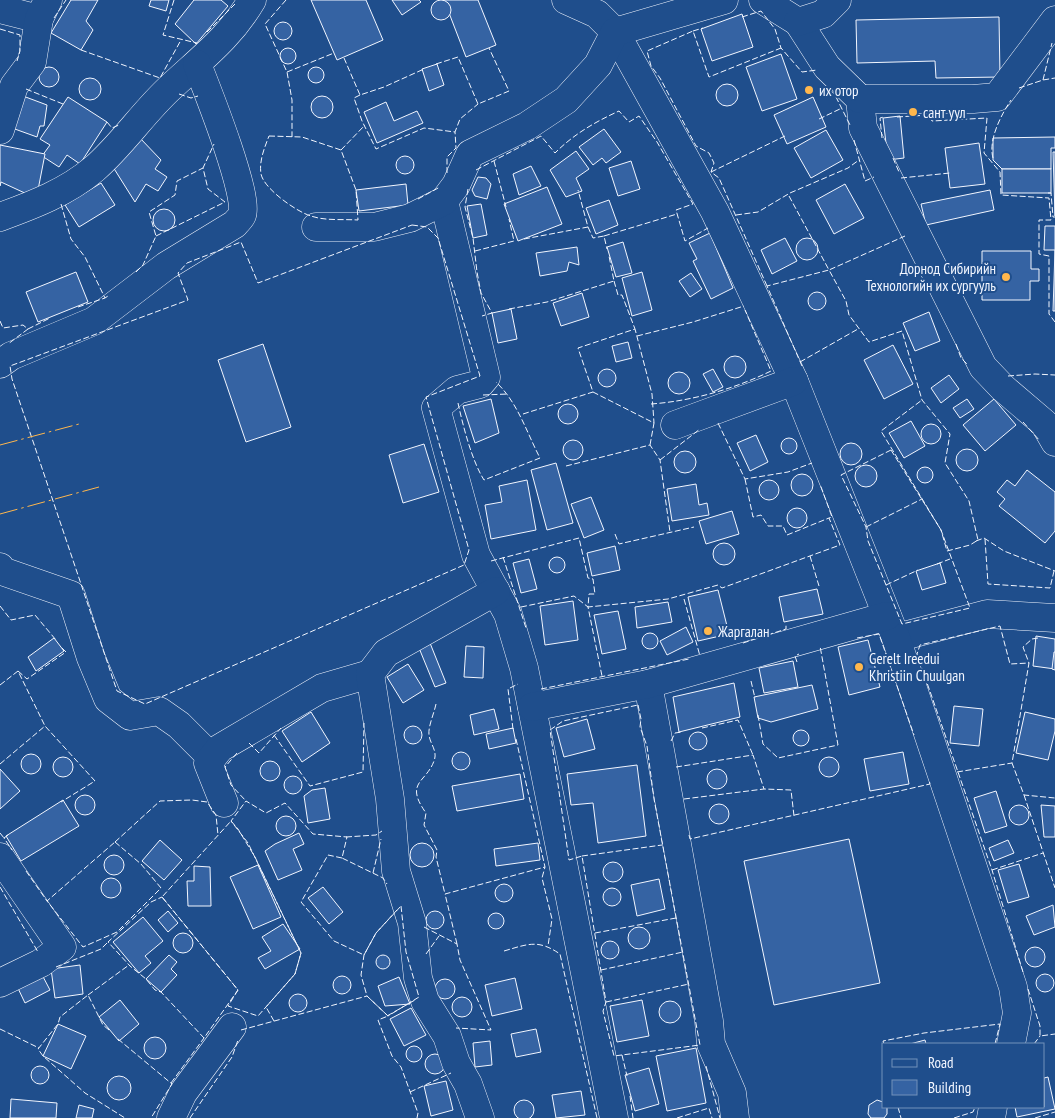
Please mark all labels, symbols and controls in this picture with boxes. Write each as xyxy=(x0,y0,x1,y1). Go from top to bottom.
place label: их отор xyxy=(819,81,859,100)
marker: их отор xyxy=(803,84,815,96)
place label: сант уул xyxy=(923,103,966,122)
marker: сант уул xyxy=(907,106,919,118)
place label: Дорнод Сибирийн Технологийн их сургууль xyxy=(865,259,996,295)
marker: Дорнод Сибирийн Технологийн их сургууль xyxy=(1000,271,1012,283)
place label: Жаргалан xyxy=(717,622,769,641)
marker: Жаргалан xyxy=(702,625,714,637)
place label: Gerelt Ireedui Khristiin Chuulgan xyxy=(869,649,965,685)
marker: Gerelt Ireedui Khristiin Chuulgan xyxy=(853,661,865,673)
legend xyxy=(882,1043,1045,1108)
text: Road xyxy=(928,1053,954,1072)
text: Building xyxy=(928,1078,971,1097)

